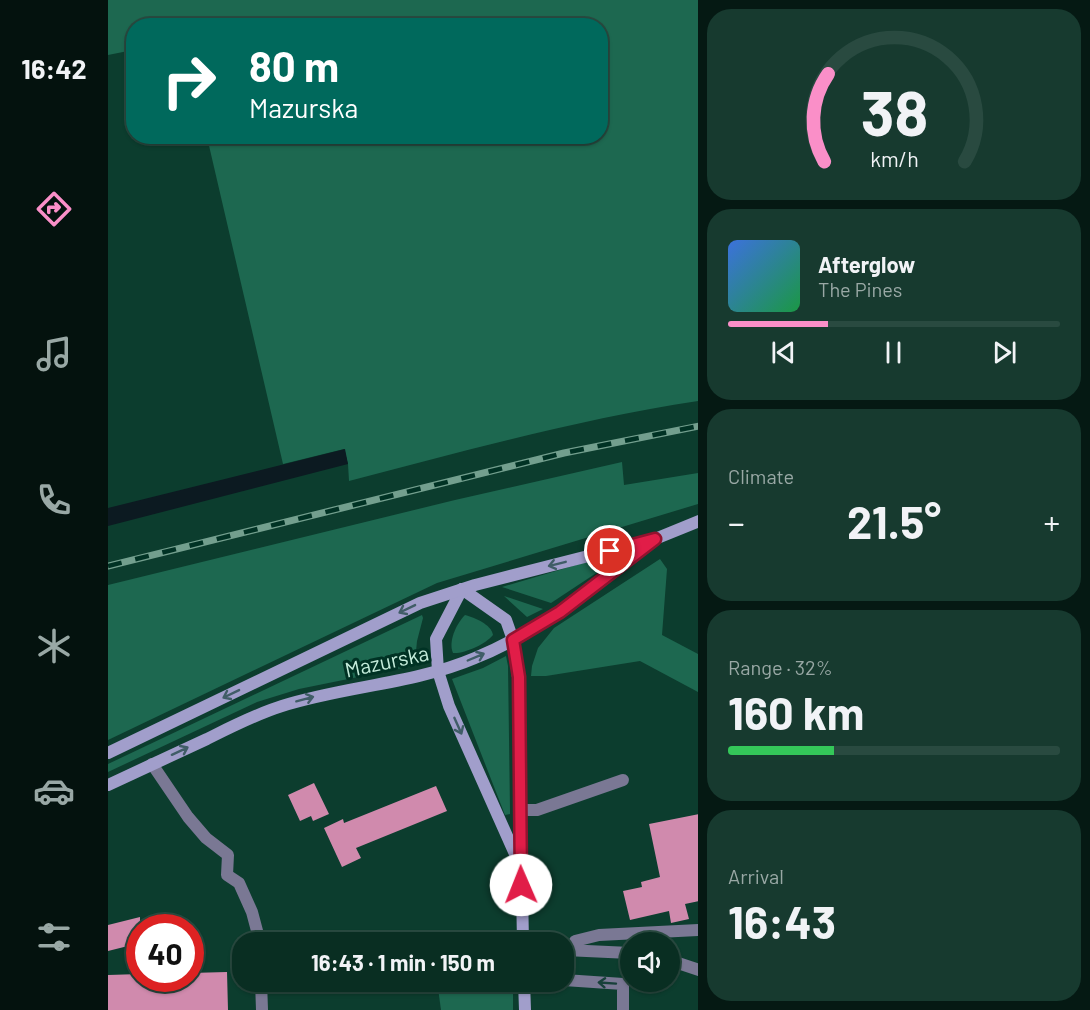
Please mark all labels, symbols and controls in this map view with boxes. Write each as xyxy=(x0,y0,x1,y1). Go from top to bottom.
text: 80 m xyxy=(249,40,339,90)
icon: right xyxy=(150,42,228,120)
text: 16:42 xyxy=(21,52,87,84)
text: 38 xyxy=(860,74,928,148)
text: Mazurska xyxy=(249,91,358,123)
text: km/h xyxy=(870,146,918,171)
icon: directions xyxy=(33,188,75,230)
text: Afterglow xyxy=(818,251,915,277)
text: The Pines xyxy=(818,277,902,301)
icon: music xyxy=(33,333,75,375)
icon: previous xyxy=(767,336,800,369)
icon: pause xyxy=(877,336,910,369)
icon: next xyxy=(988,336,1021,369)
text: Climate xyxy=(728,464,794,488)
icon: phone xyxy=(33,479,75,521)
text: 21.5° xyxy=(847,494,941,548)
text: − xyxy=(728,502,745,542)
text: + xyxy=(1044,502,1060,542)
pin xyxy=(584,525,635,576)
icon: arrive xyxy=(593,534,626,567)
one-way arrow xyxy=(548,558,567,570)
one-way arrow xyxy=(399,604,417,616)
icon: climate xyxy=(33,625,75,667)
street label: Mazurska xyxy=(342,639,431,682)
one-way arrow xyxy=(467,651,485,662)
text: Range · 32% xyxy=(728,655,833,679)
text: 160 km xyxy=(728,685,864,739)
one-way arrow xyxy=(223,688,241,700)
one-way arrow xyxy=(295,693,314,705)
one-way arrow xyxy=(453,717,464,735)
one-way arrow xyxy=(170,745,188,757)
icon: car xyxy=(33,770,75,812)
position arrow xyxy=(489,853,553,917)
text: Arrival xyxy=(728,864,784,888)
text: 16:43 xyxy=(728,894,836,948)
speed limit sign: 40 xyxy=(126,914,204,992)
icon: filters xyxy=(33,916,75,958)
map controls xyxy=(620,932,680,992)
button: sound xyxy=(620,932,680,992)
text: 16:43 · 1 min · 150 m xyxy=(311,949,495,975)
one-way arrow xyxy=(598,977,618,988)

